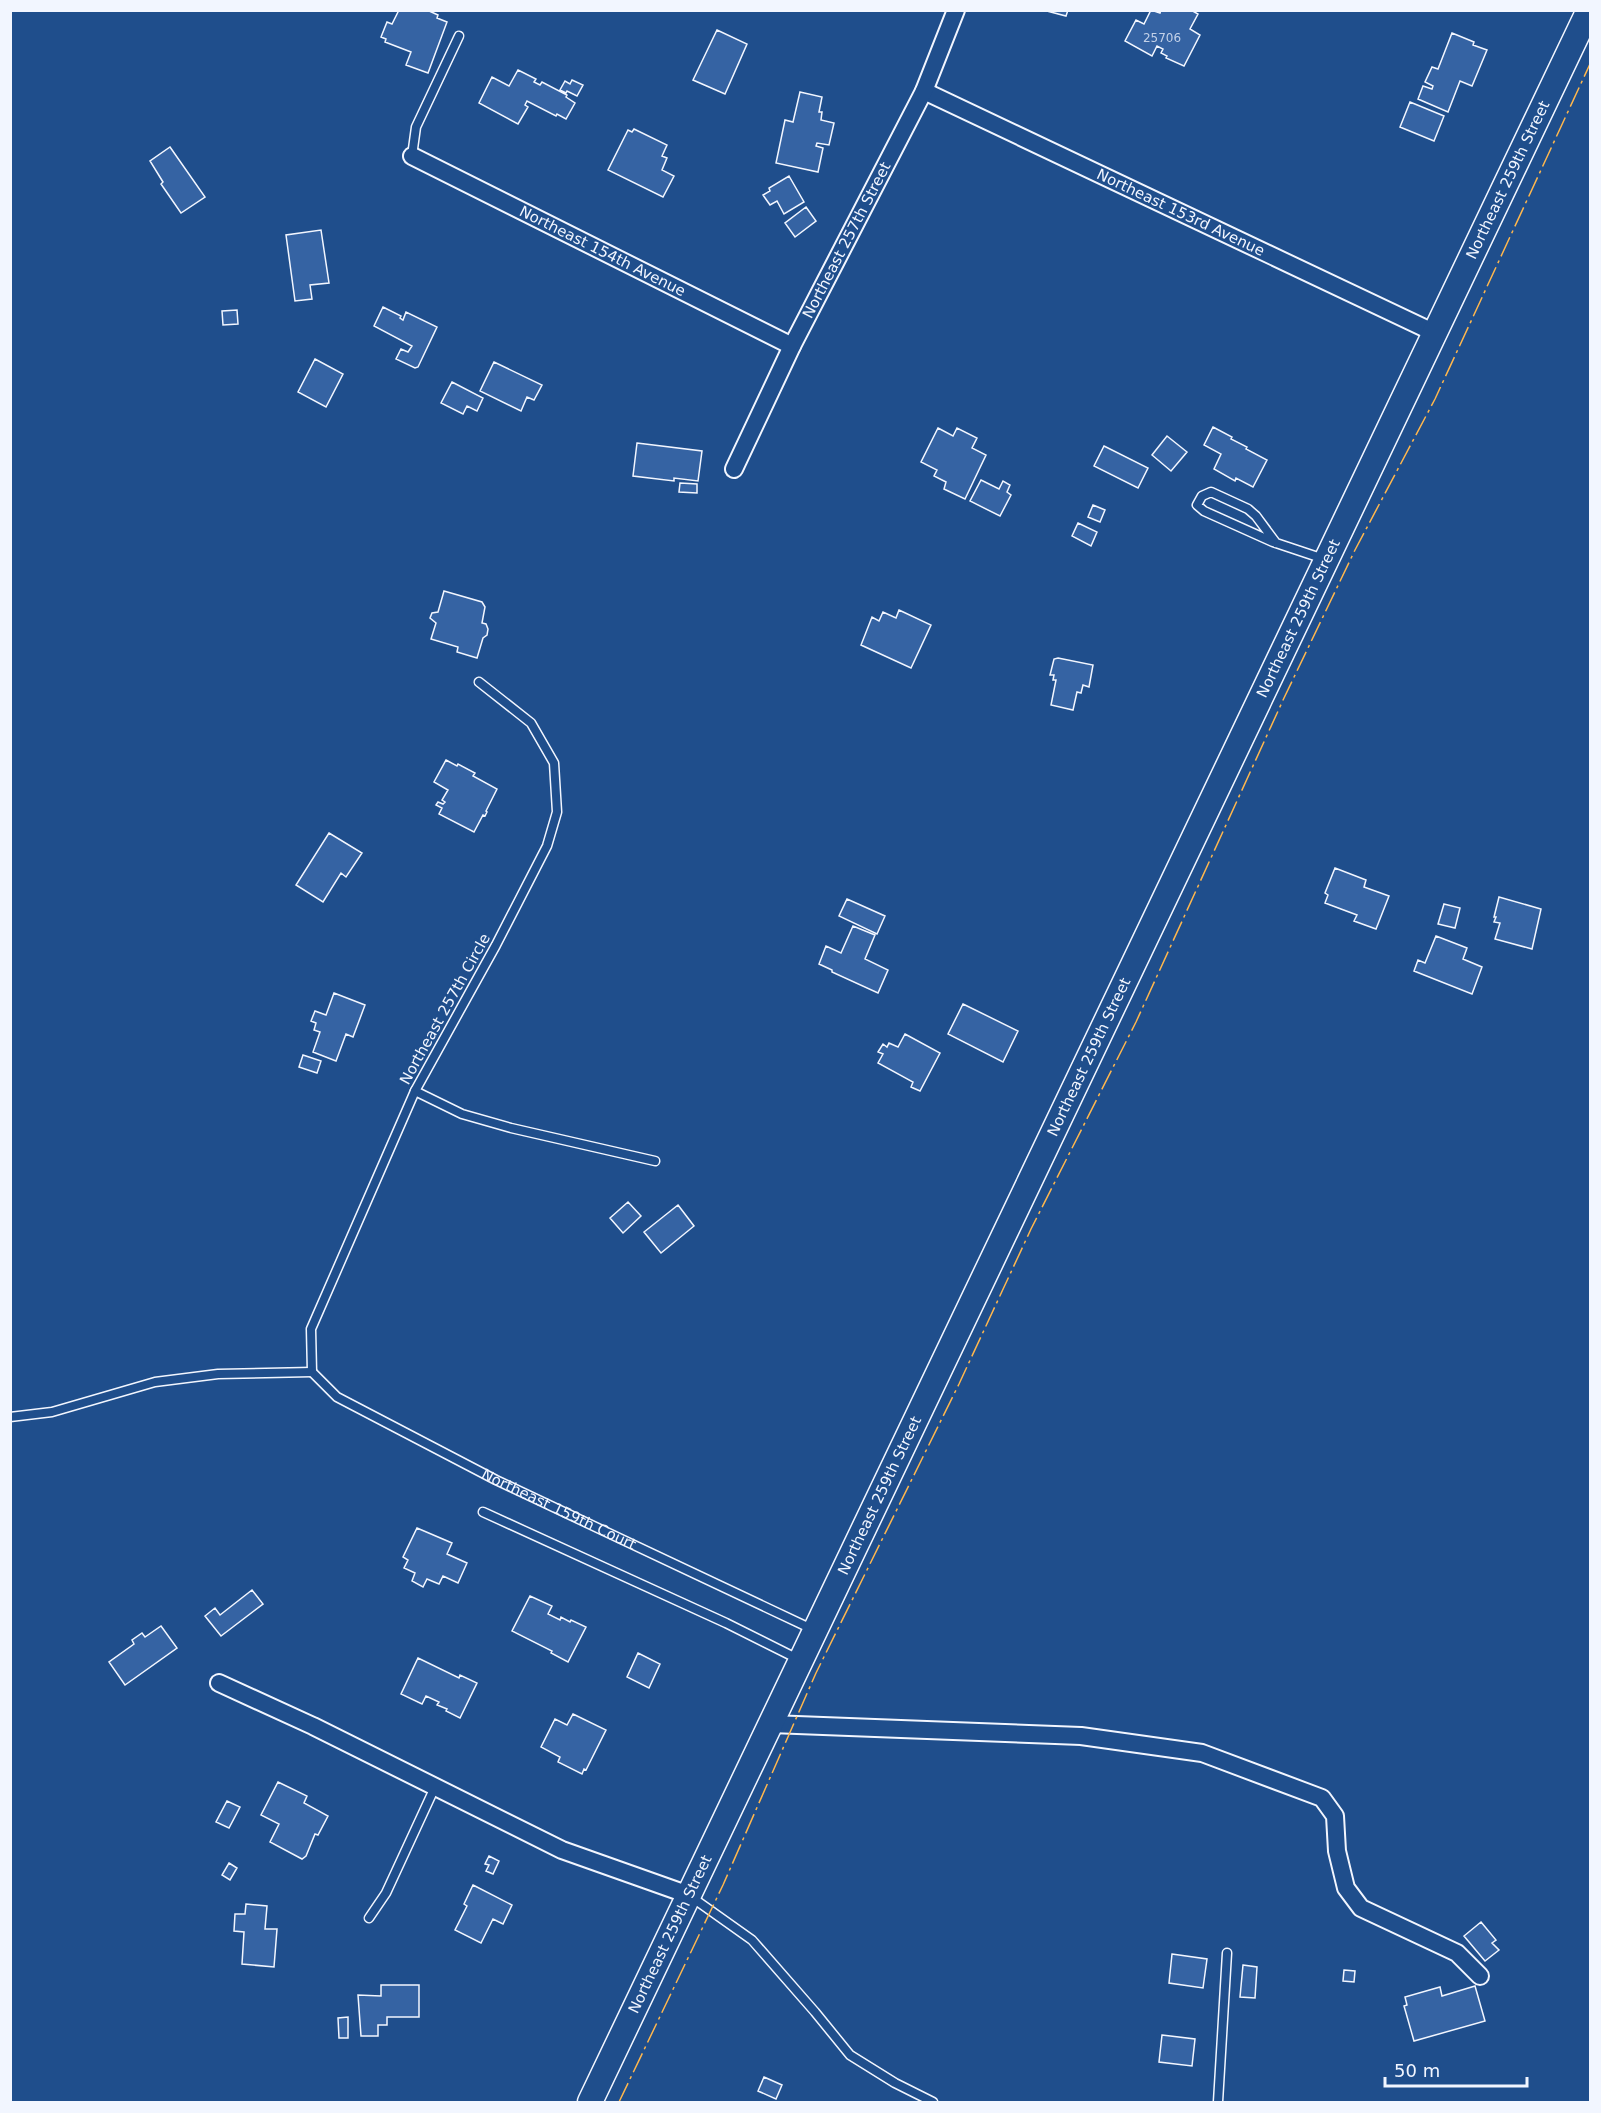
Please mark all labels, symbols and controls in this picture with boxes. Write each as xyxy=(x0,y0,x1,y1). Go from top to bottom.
house number: 25706 xyxy=(1143,31,1181,45)
street label: Northeast 259th Street xyxy=(1462,98,1553,262)
street label: Northeast 257th Street xyxy=(799,159,895,321)
street label: Northeast 153rd Avenue xyxy=(1094,165,1267,260)
street label: Northeast 154th Avenue xyxy=(516,202,689,300)
street label: Northeast 259th Street xyxy=(1253,536,1344,701)
street label: Northeast 257th Circle xyxy=(396,930,494,1088)
street label: Northeast 259th Street xyxy=(1044,975,1135,1139)
street label: Northeast 259th Street xyxy=(834,1413,925,1578)
street label: Northeast 159th Court xyxy=(478,1465,639,1554)
street label: Northeast 259th Street xyxy=(625,1852,716,2016)
scale bar xyxy=(1385,2050,1528,2088)
text: 50 m xyxy=(1394,2060,1440,2081)

